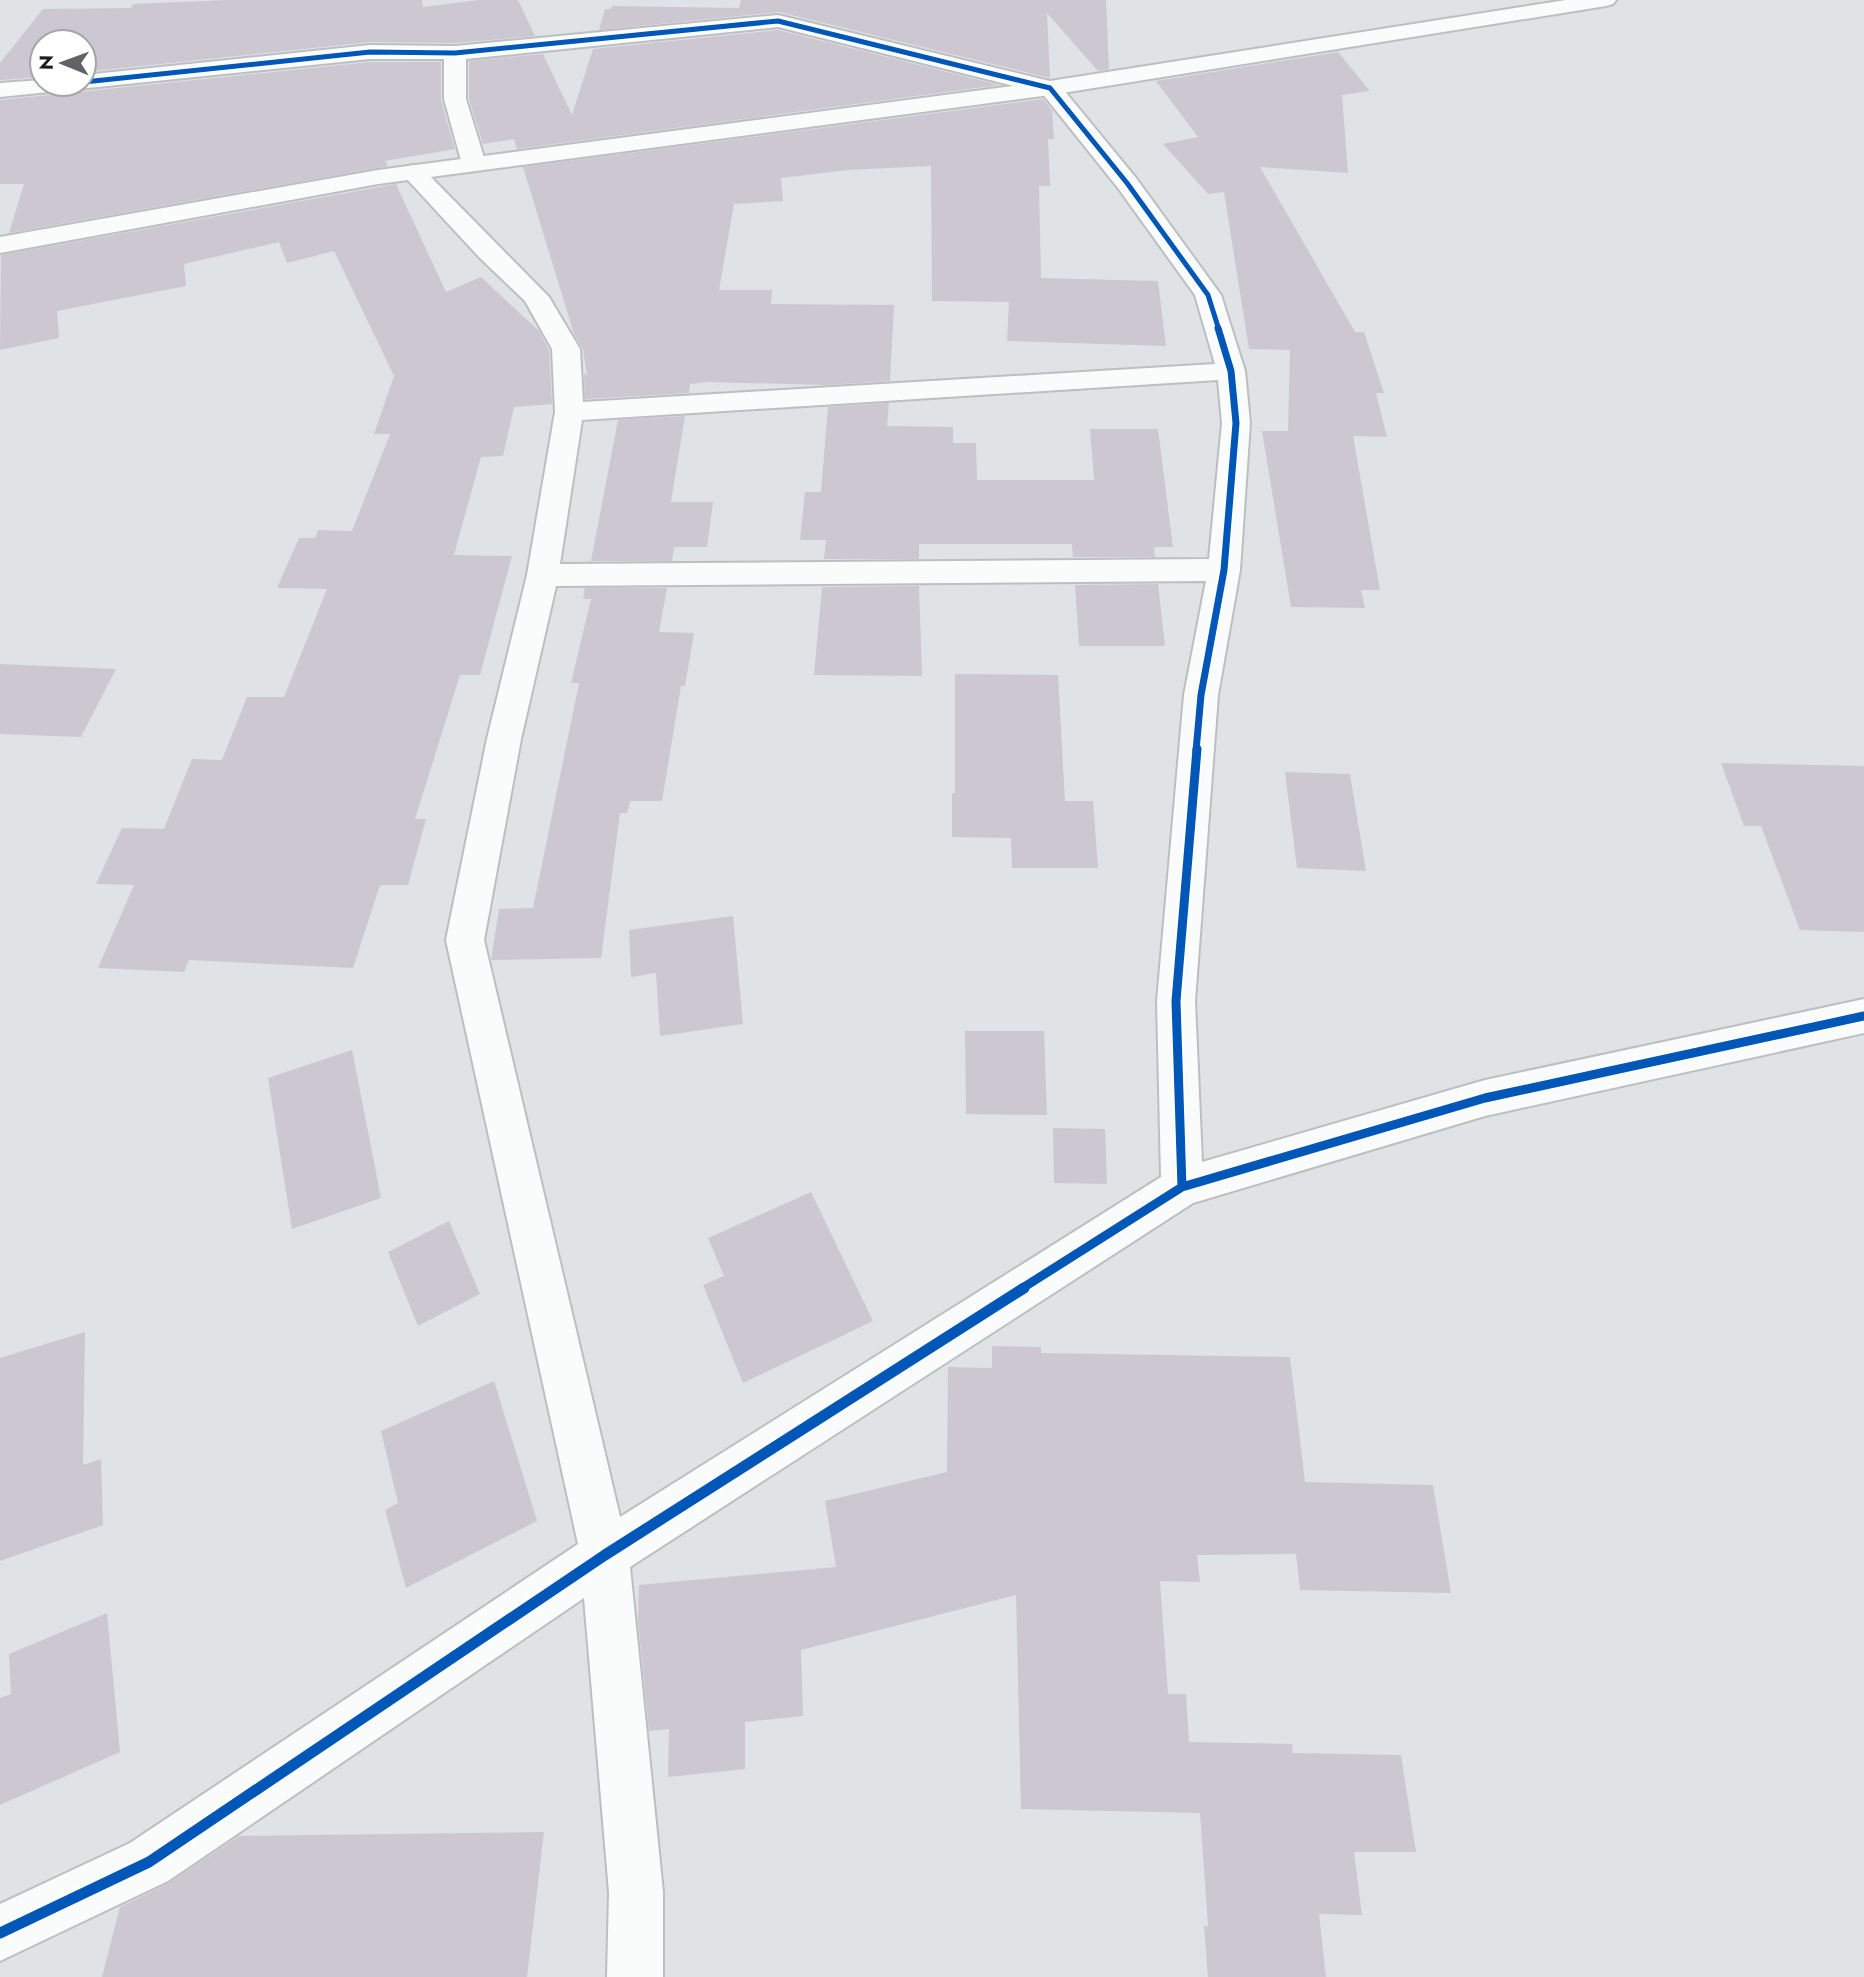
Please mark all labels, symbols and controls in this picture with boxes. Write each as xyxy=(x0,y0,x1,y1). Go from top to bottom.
north arrow xyxy=(28,28,98,98)
text: N xyxy=(33,55,60,70)

